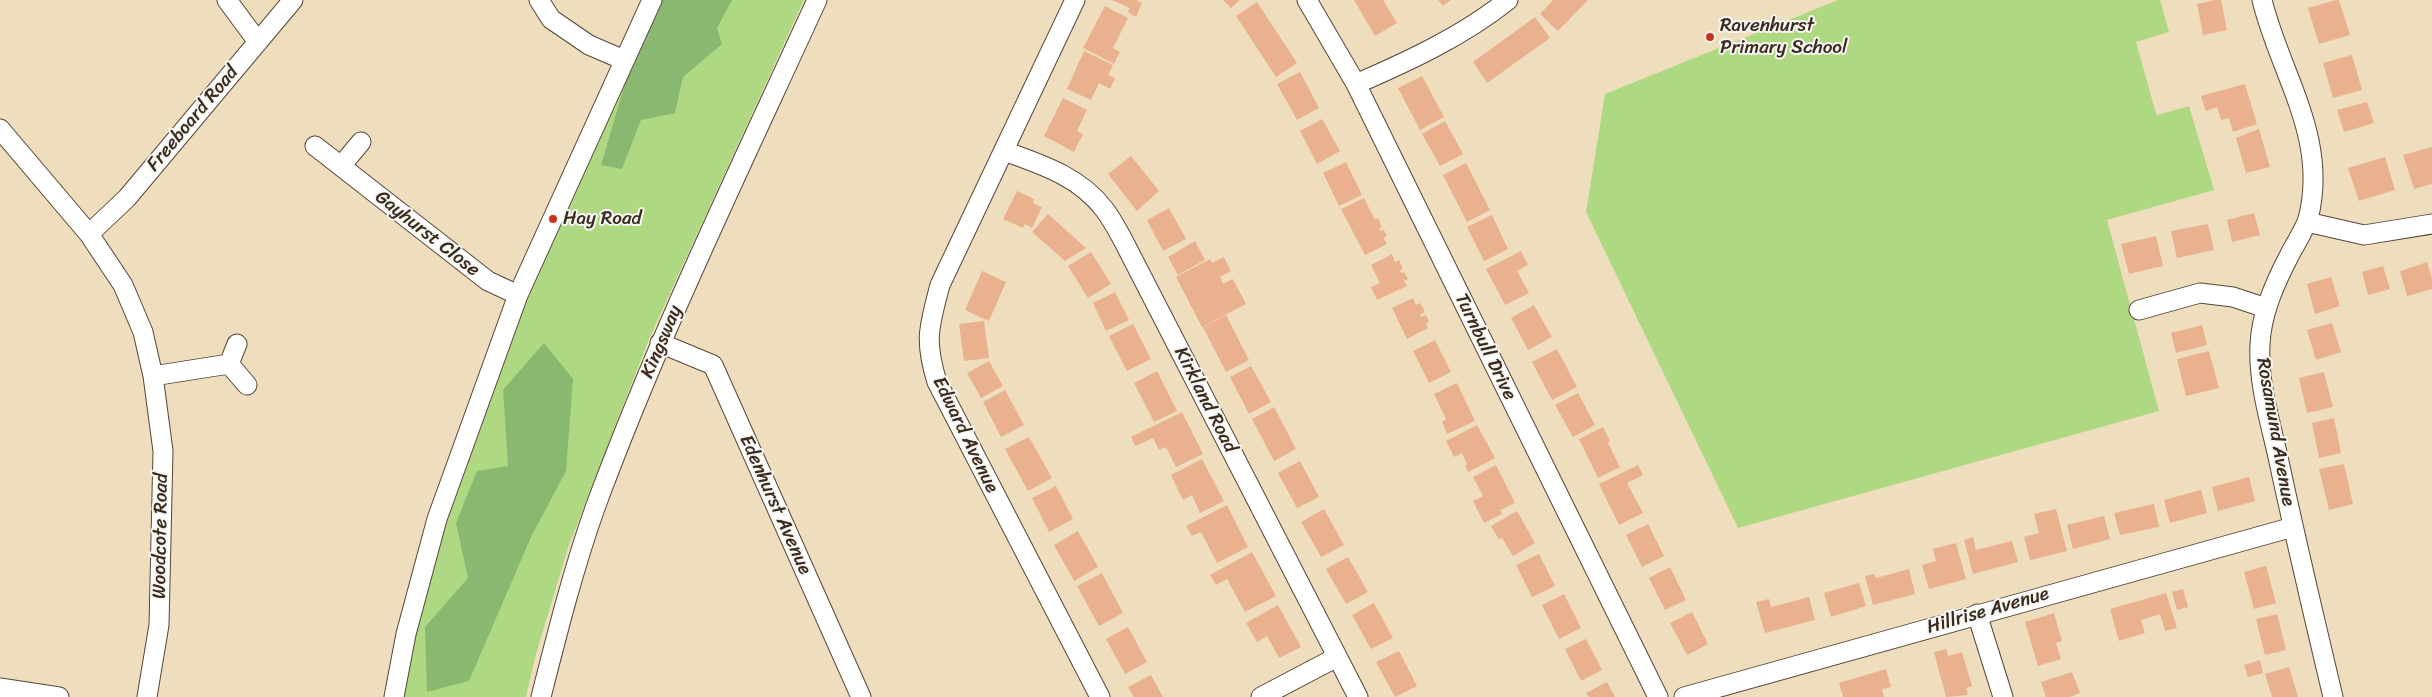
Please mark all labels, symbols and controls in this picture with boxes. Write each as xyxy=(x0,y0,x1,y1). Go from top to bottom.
place label: Ravenhurst Primary School xyxy=(1720,15,1847,59)
marker: Ravenhurst Primary School xyxy=(1704,31,1716,43)
street label: Freeboard Road xyxy=(142,62,244,176)
street label: Gayhurst Close xyxy=(370,186,484,282)
place label: Hay Road xyxy=(563,208,642,230)
marker: Hay Road xyxy=(547,213,559,225)
street label: Turnbull Drive xyxy=(1449,290,1521,404)
street label: Kingsway xyxy=(636,302,688,382)
street label: Kirkland Road xyxy=(1169,343,1241,457)
street label: Rosamund Avenue xyxy=(2251,356,2299,508)
street label: Edward Avenue xyxy=(927,373,1003,497)
street label: Edenhurst Avenue xyxy=(734,432,816,578)
street label: Woodcote Road xyxy=(149,473,173,599)
street label: Hillrise Avenue xyxy=(1924,583,2052,639)

